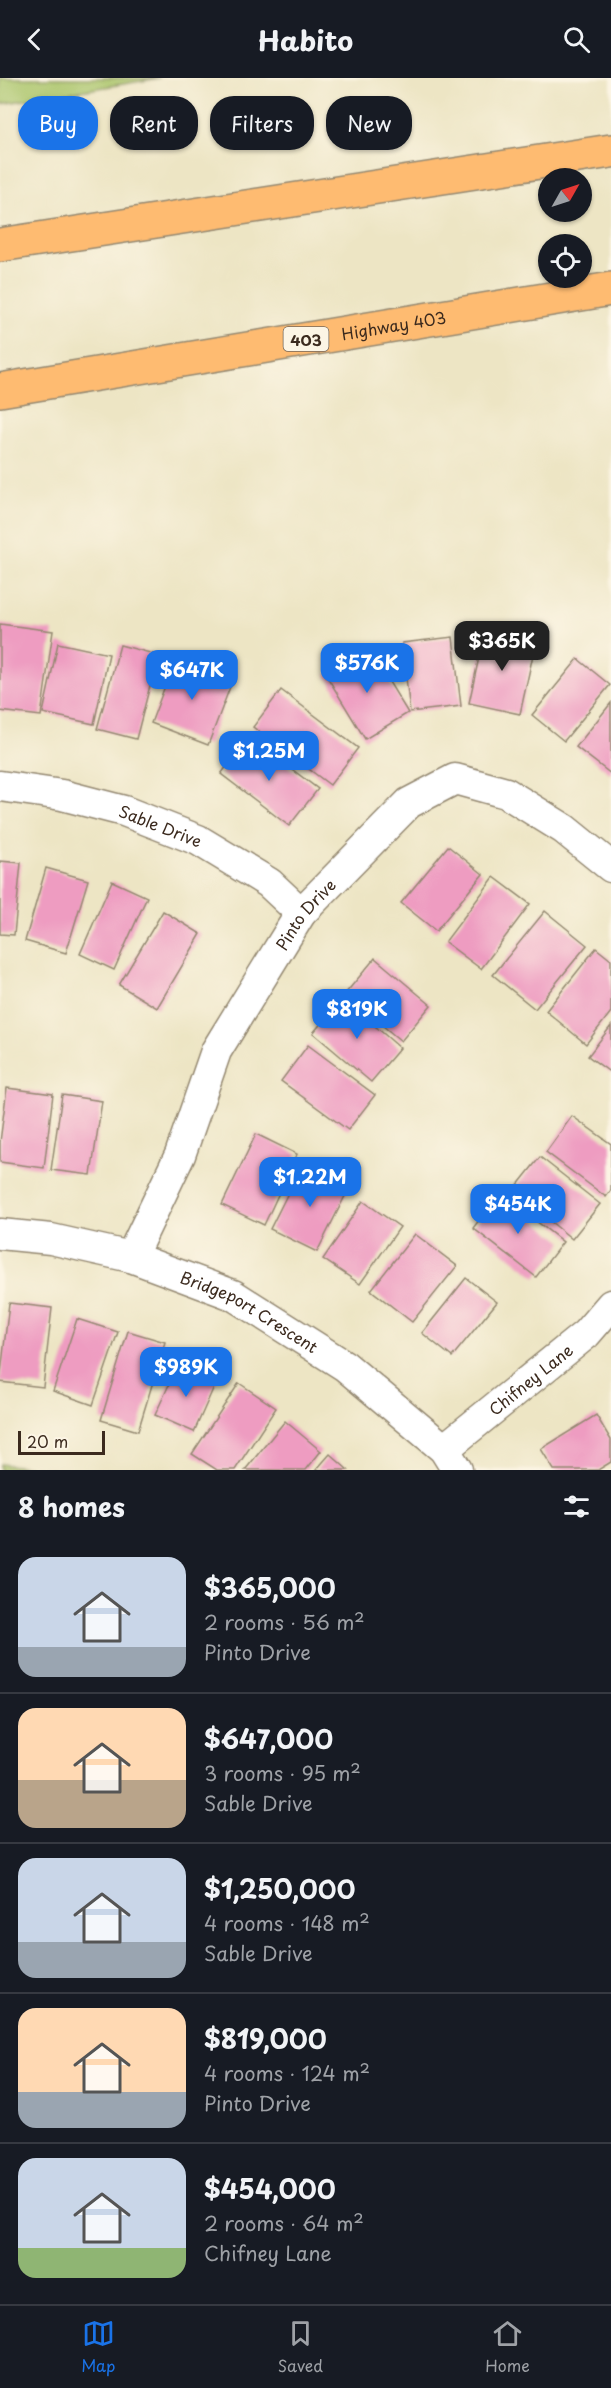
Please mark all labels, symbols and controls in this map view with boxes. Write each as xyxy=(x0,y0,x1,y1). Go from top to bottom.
text: Habito xyxy=(258,19,353,60)
icon: back xyxy=(18,23,51,56)
icon: search xyxy=(560,23,593,56)
chip: Buy xyxy=(18,96,98,150)
chip: Rent xyxy=(110,96,198,150)
chip: Filters xyxy=(210,96,314,150)
chip: New xyxy=(326,96,412,150)
north arrow xyxy=(538,168,592,222)
map controls xyxy=(538,168,592,288)
button: locate xyxy=(538,234,592,288)
street label: Highway 403 xyxy=(340,304,448,345)
road number: 403 xyxy=(284,327,328,351)
pin: $365K xyxy=(460,621,544,672)
text: $365K xyxy=(468,625,536,655)
pin: $576K xyxy=(325,643,409,694)
text: $576K xyxy=(335,647,399,677)
pin: $647K xyxy=(150,650,234,701)
text: $647K xyxy=(160,654,224,684)
pin: $1.25M xyxy=(220,731,318,782)
text: $1.25M xyxy=(233,735,305,765)
street label: Sable Drive xyxy=(116,798,206,852)
street label: Pinto Drive xyxy=(269,873,341,954)
pin: $819K xyxy=(315,989,399,1040)
text: $819K xyxy=(326,993,388,1023)
pin: $1.22M xyxy=(261,1157,359,1208)
text: $1.22M xyxy=(273,1161,347,1191)
pin: $454K xyxy=(476,1184,560,1235)
text: $454K xyxy=(484,1188,552,1218)
street label: Bridgeport Crescent xyxy=(177,1264,323,1358)
street label: Chifney Lane xyxy=(483,1338,578,1421)
pin: $989K xyxy=(144,1347,228,1398)
text: $989K xyxy=(154,1351,218,1381)
scale bar xyxy=(18,1428,105,1456)
text: 20 m xyxy=(27,1429,68,1453)
text: 8 homes xyxy=(18,1487,125,1526)
icon: filters xyxy=(560,1490,593,1523)
text: $365,000 xyxy=(204,1568,336,1607)
icon: home xyxy=(66,1581,138,1653)
text: 2 rooms · 56 m² xyxy=(204,1607,365,1637)
text: Pinto Drive xyxy=(204,1637,311,1667)
text: $647,000 xyxy=(204,1719,333,1758)
icon: home xyxy=(66,1732,138,1804)
text: 3 rooms · 95 m² xyxy=(204,1758,361,1788)
text: Sable Drive xyxy=(204,1788,313,1818)
text: $1,250,000 xyxy=(204,1869,355,1908)
icon: home xyxy=(66,1882,138,1954)
text: 4 rooms · 148 m² xyxy=(204,1908,370,1938)
text: Sable Drive xyxy=(204,1938,313,1968)
text: $819,000 xyxy=(204,2019,327,2058)
icon: home xyxy=(66,2032,138,2104)
text: 4 rooms · 124 m² xyxy=(204,2058,370,2088)
text: Pinto Drive xyxy=(204,2088,311,2118)
text: $454,000 xyxy=(204,2169,336,2208)
icon: home xyxy=(66,2182,138,2254)
text: 2 rooms · 64 m² xyxy=(204,2208,364,2238)
text: Chifney Lane xyxy=(204,2238,332,2268)
tab: Map xyxy=(81,2317,115,2377)
tab: Saved xyxy=(278,2317,323,2377)
tab: Home xyxy=(485,2317,530,2377)

